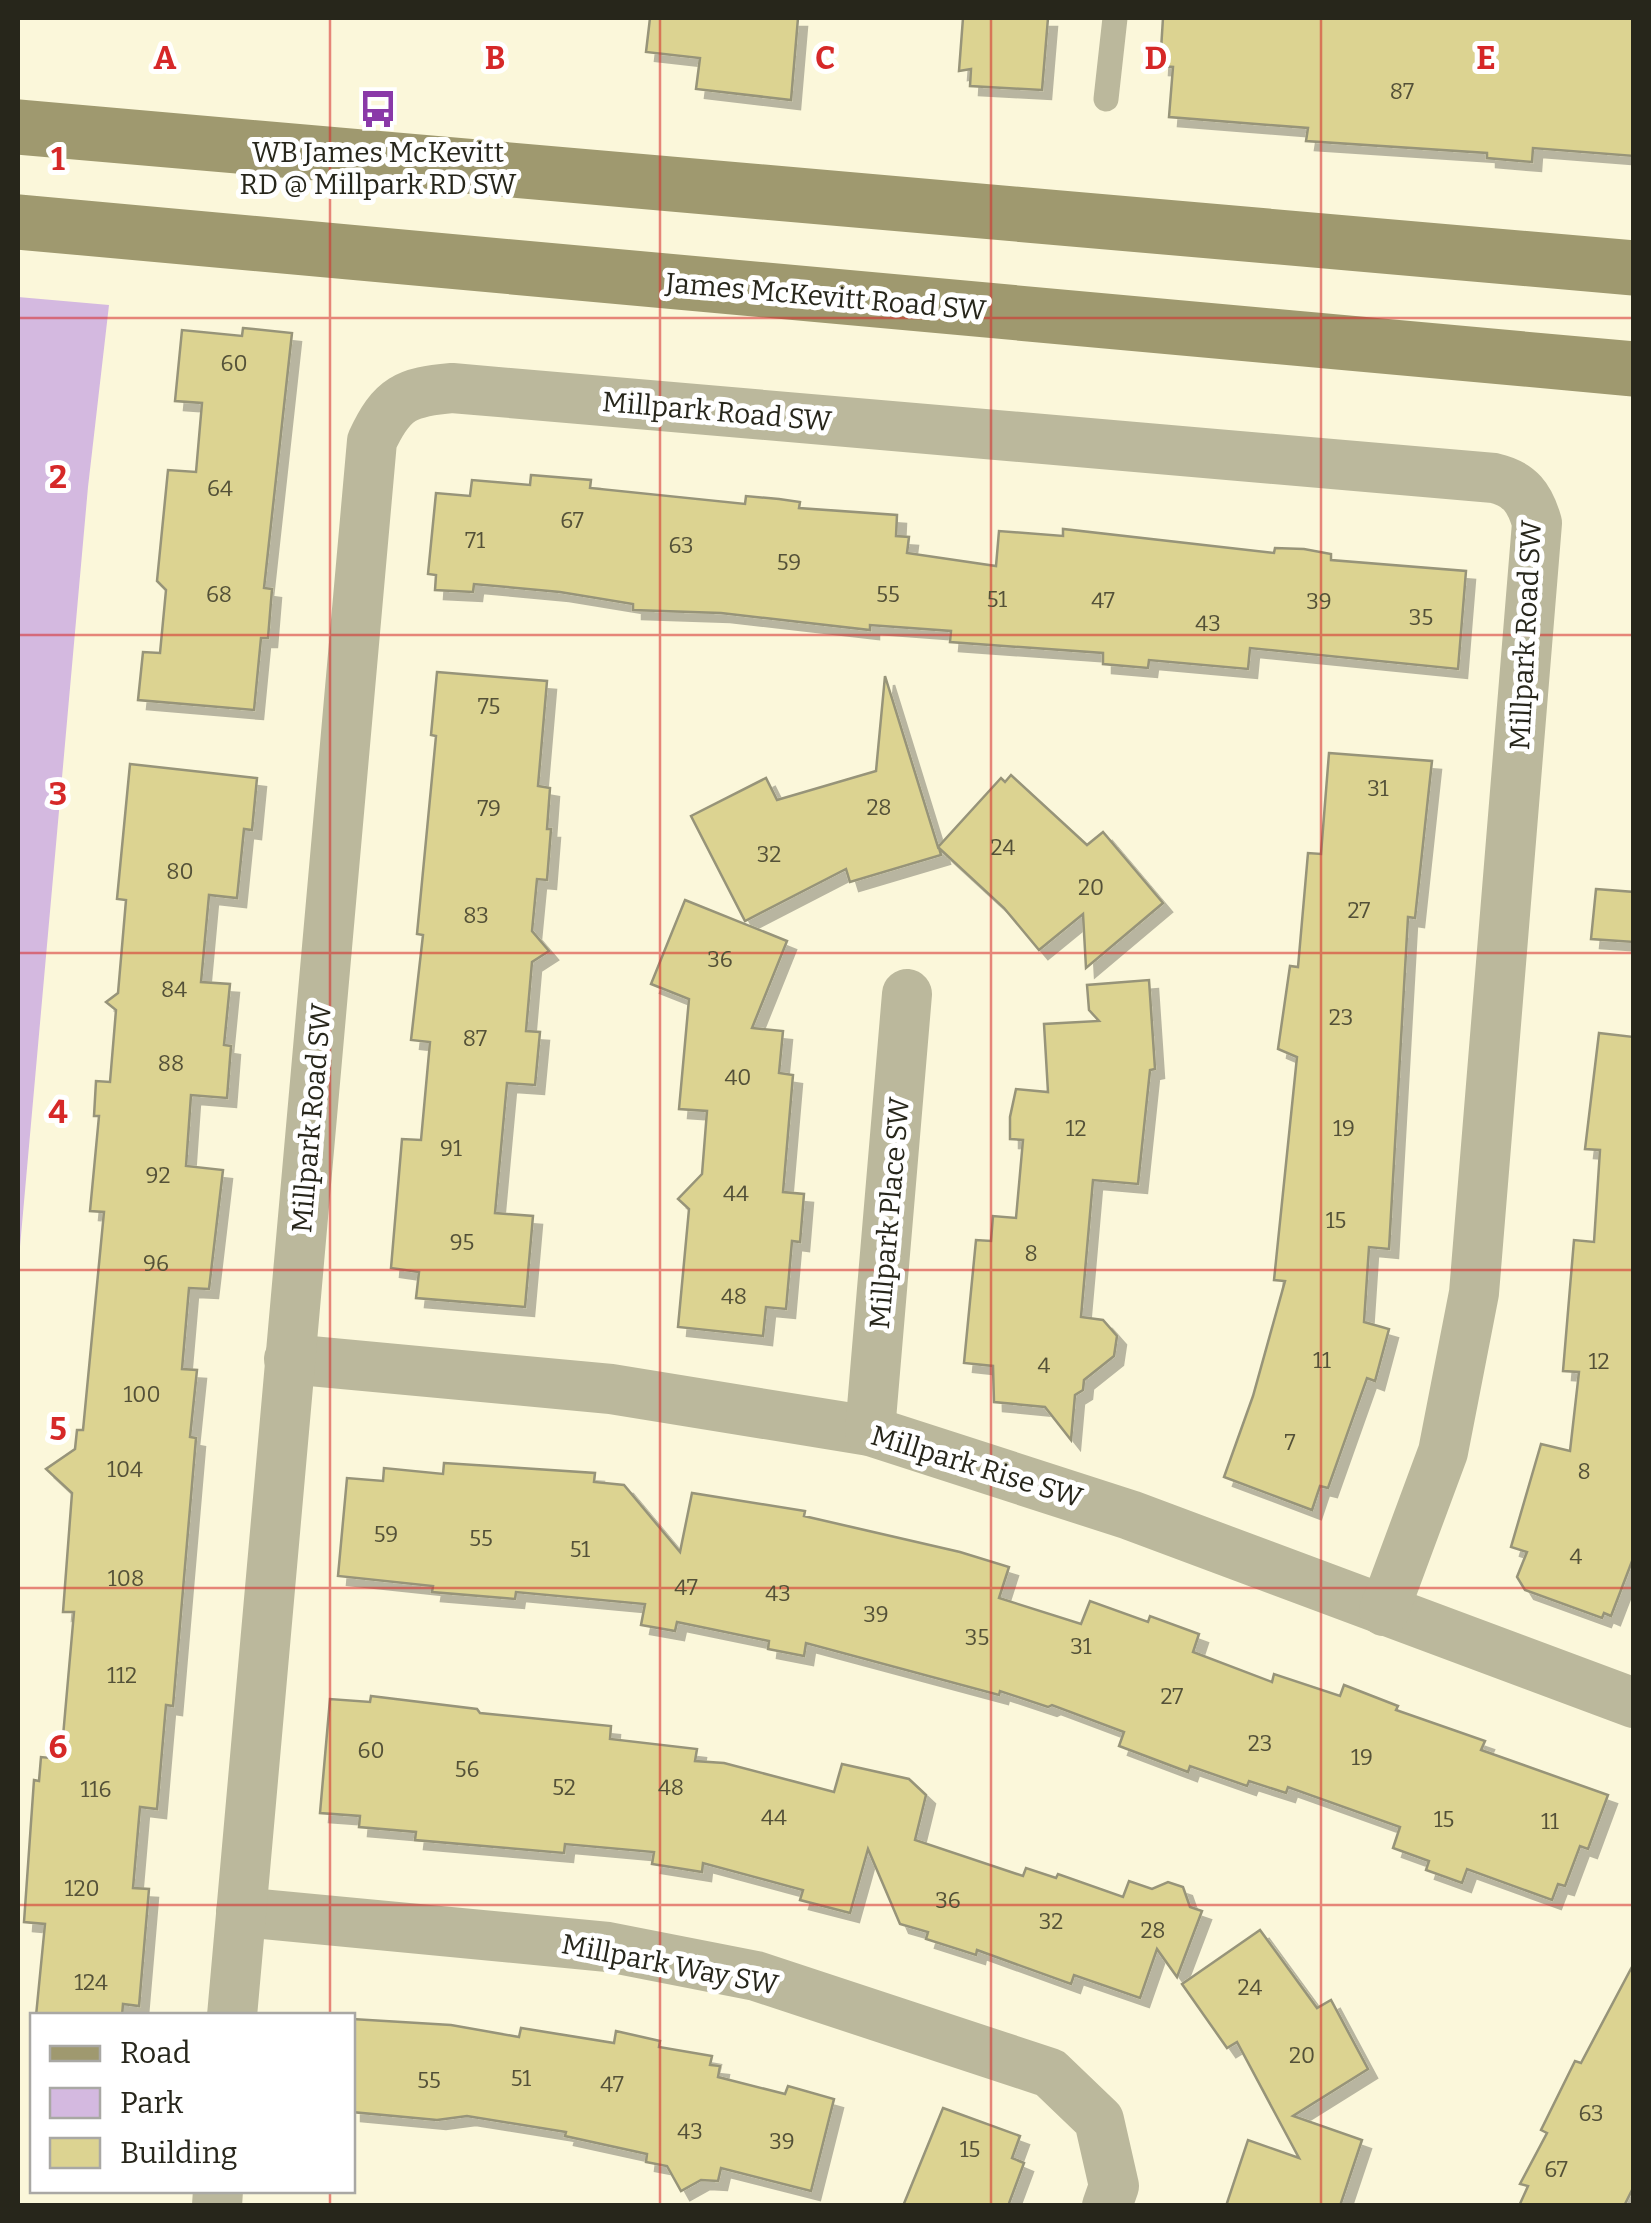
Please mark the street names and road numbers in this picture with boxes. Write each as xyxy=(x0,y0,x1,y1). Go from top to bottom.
street label: James McKevitt Road SW xyxy=(663,266,988,327)
street label: Millpark Road SW xyxy=(601,385,833,438)
street label: Millpark Road SW xyxy=(1503,519,1548,751)
street label: Millpark Road SW xyxy=(285,1002,338,1234)
street label: Millpark Place SW xyxy=(863,1095,916,1330)
street label: Millpark Rise SW xyxy=(867,1419,1087,1514)
street label: Millpark Way SW xyxy=(559,1927,781,2002)

